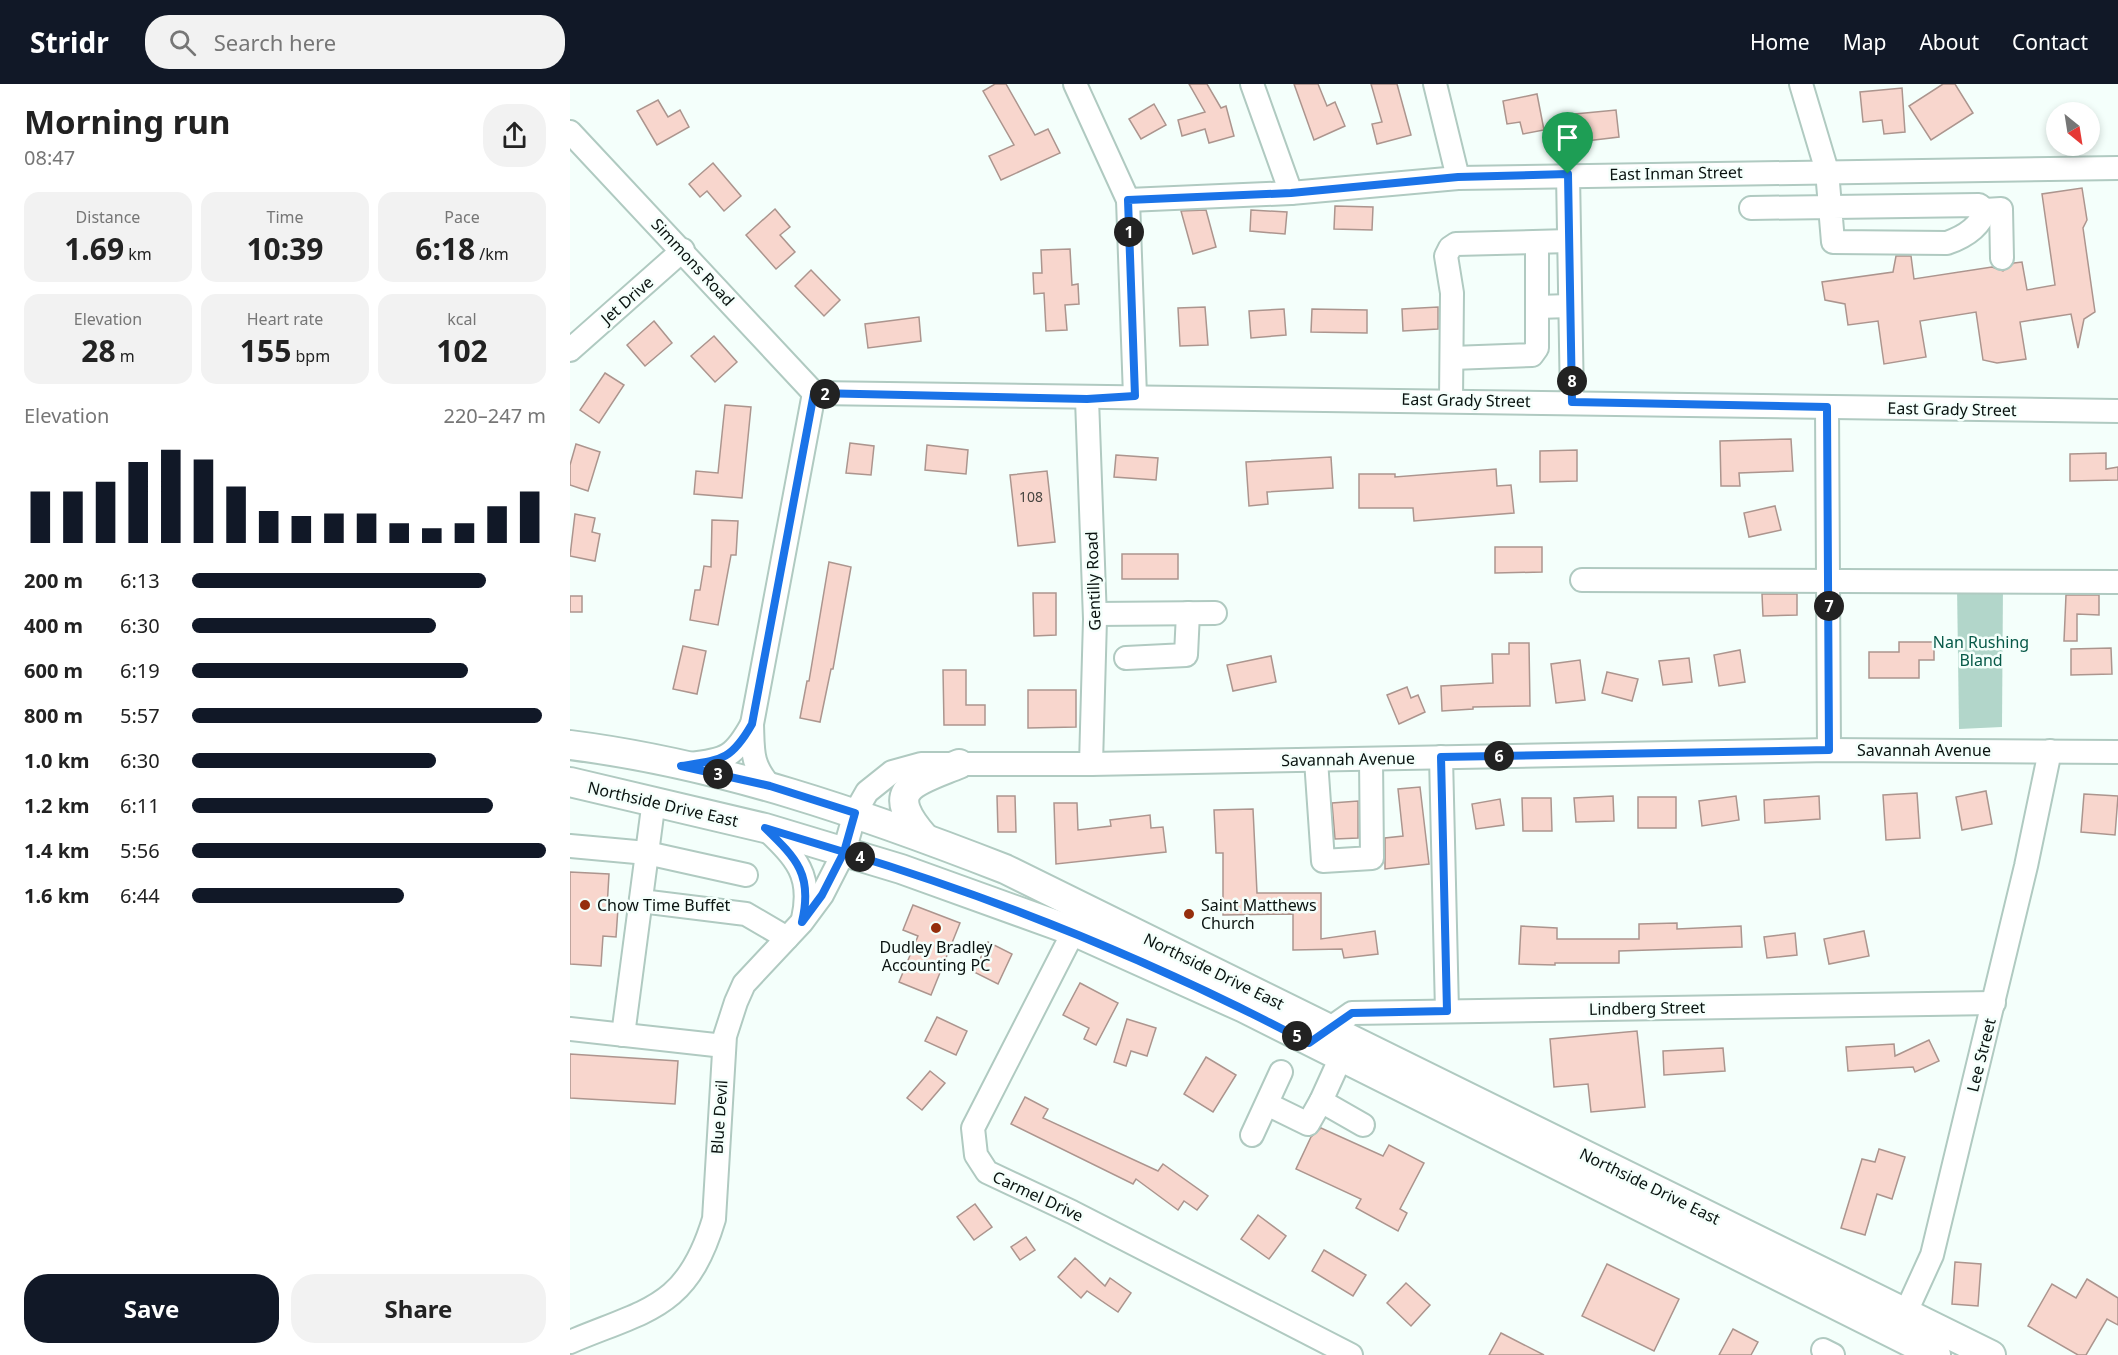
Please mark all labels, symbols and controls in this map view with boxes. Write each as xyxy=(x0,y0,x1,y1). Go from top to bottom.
search box xyxy=(145,15,565,69)
text: Stridr xyxy=(30,23,109,61)
icon: search xyxy=(166,26,199,59)
text: Search here xyxy=(214,27,336,57)
text: Home xyxy=(1750,28,1810,56)
text: Map xyxy=(1843,28,1886,56)
text: About xyxy=(1919,28,1979,56)
text: Contact xyxy=(2012,28,2088,56)
text: Morning run xyxy=(24,99,230,144)
north arrow xyxy=(2046,102,2100,156)
map controls xyxy=(2046,102,2100,156)
button: share xyxy=(483,104,546,167)
pin xyxy=(1542,112,1593,174)
icon: arrive xyxy=(1551,121,1584,154)
text: 08:47 xyxy=(24,144,75,171)
street label: East Inman Street xyxy=(1609,161,1743,185)
text: Distance xyxy=(76,206,140,228)
text: Time xyxy=(266,206,304,228)
text: Pace xyxy=(444,206,480,228)
street label: Simmons Road xyxy=(647,213,739,311)
pin: 1 xyxy=(1114,217,1144,247)
text: 1 xyxy=(1124,221,1134,243)
text: 1.69 xyxy=(64,228,124,269)
text: 10:39 xyxy=(246,228,324,269)
text: 6:18 xyxy=(415,228,475,269)
text: km xyxy=(124,243,152,265)
text: /km xyxy=(475,243,509,265)
street label: Jet Drive xyxy=(595,271,658,330)
text: Elevation xyxy=(74,308,142,330)
text: Heart rate xyxy=(247,308,323,330)
text: kcal xyxy=(447,308,477,330)
text: 28 xyxy=(81,330,116,371)
text: 155 xyxy=(240,330,291,371)
text: 102 xyxy=(436,330,488,371)
text: m xyxy=(116,345,135,367)
text: bpm xyxy=(291,345,330,367)
pin: 8 xyxy=(1557,366,1587,396)
text: 8 xyxy=(1567,370,1577,392)
pin: 2 xyxy=(810,379,840,409)
text: 2 xyxy=(820,383,830,405)
street label: East Grady Street xyxy=(1401,388,1531,412)
street label: East Grady Street xyxy=(1887,397,2017,421)
text: Elevation xyxy=(24,402,109,429)
text: 220–247 m xyxy=(443,402,546,429)
house number: 108 xyxy=(1019,487,1043,506)
street label: Gentilly Road xyxy=(1080,531,1106,631)
text: 200 m xyxy=(24,567,83,594)
text: 6:13 xyxy=(120,567,160,594)
pin: 7 xyxy=(1814,591,1844,621)
text: 7 xyxy=(1824,595,1834,617)
text: 400 m xyxy=(24,612,83,639)
text: 6:30 xyxy=(120,612,160,639)
park label: Nan Rushing Bland xyxy=(1933,631,2029,671)
text: 600 m xyxy=(24,657,83,684)
text: 6:19 xyxy=(120,657,160,684)
text: 800 m xyxy=(24,702,83,729)
text: 5:57 xyxy=(120,702,160,729)
street label: Savannah Avenue xyxy=(1857,739,1991,761)
pin: 6 xyxy=(1484,741,1514,771)
text: 6 xyxy=(1494,745,1504,767)
text: 1.0 km xyxy=(24,747,90,774)
text: 6:30 xyxy=(120,747,160,774)
street label: Savannah Avenue xyxy=(1281,747,1415,771)
pin: 3 xyxy=(703,759,733,789)
text: 3 xyxy=(713,763,723,785)
street label: Northside Drive East xyxy=(586,776,741,832)
text: 1.2 km xyxy=(24,792,90,819)
text: 6:11 xyxy=(120,792,160,819)
text: 1.4 km xyxy=(24,837,90,864)
text: 5:56 xyxy=(120,837,160,864)
pin: 4 xyxy=(845,842,875,872)
text: 4 xyxy=(855,846,865,868)
text: 1.6 km xyxy=(24,882,90,909)
text: 6:44 xyxy=(120,882,160,909)
place label: Chow Time Buffet xyxy=(597,894,731,916)
place label: Saint Matthews Church xyxy=(1201,894,1317,934)
marker: Chow Time Buffet xyxy=(578,898,592,912)
marker: Saint Matthews Church xyxy=(1182,907,1196,921)
marker: Dudley Bradley Accounting PC xyxy=(929,921,943,935)
street label: Northside Drive East xyxy=(1140,927,1288,1015)
place label: Dudley Bradley Accounting PC xyxy=(879,936,993,976)
street label: Lindberg Street xyxy=(1589,996,1706,1020)
street label: Lee Street xyxy=(1961,1016,2001,1094)
pin: 5 xyxy=(1282,1021,1312,1051)
text: 5 xyxy=(1292,1025,1302,1047)
street label: Blue Devil xyxy=(705,1079,733,1155)
street label: Northside Drive East xyxy=(1576,1142,1724,1230)
street label: Carmel Drive xyxy=(989,1165,1087,1227)
button: Save xyxy=(24,1274,279,1343)
button: Share xyxy=(291,1274,546,1343)

